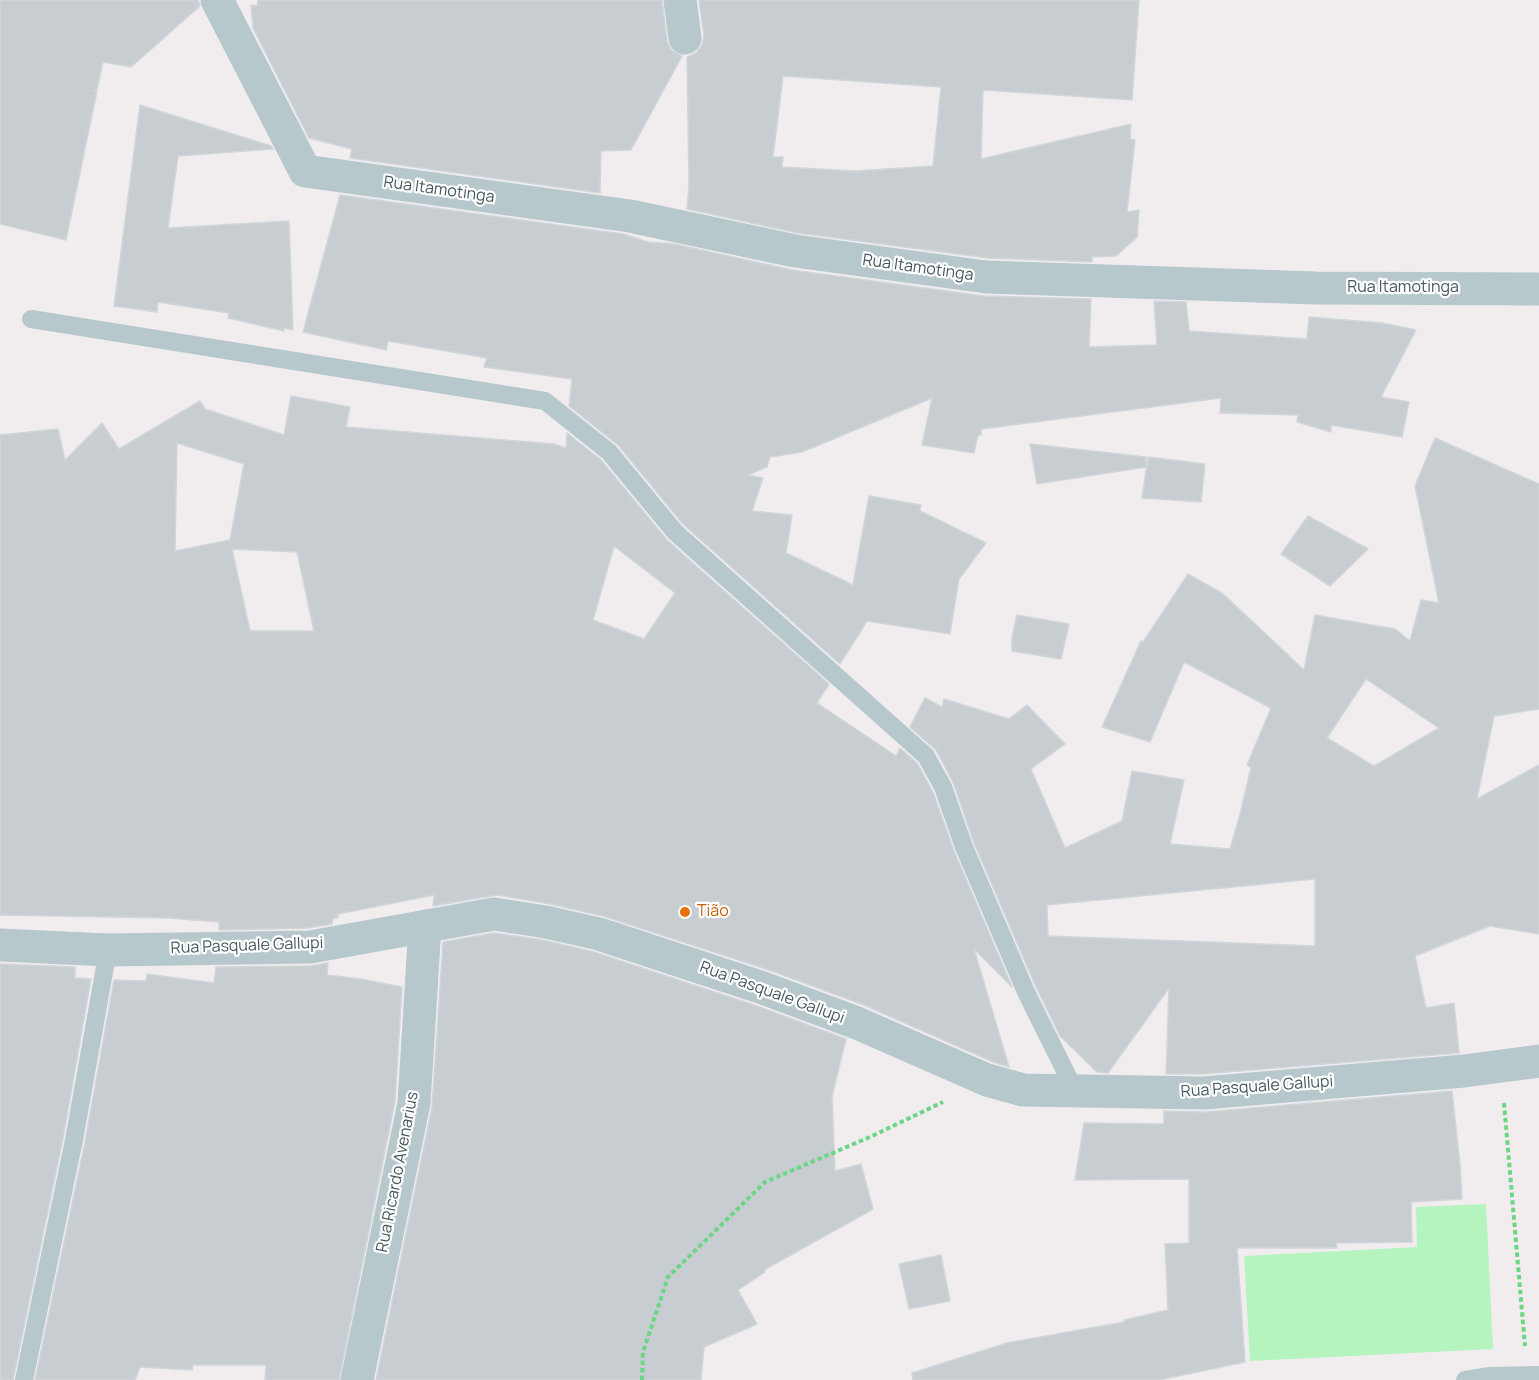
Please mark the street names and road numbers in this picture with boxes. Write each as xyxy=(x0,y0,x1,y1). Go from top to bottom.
street label: Rua Itamotinga xyxy=(382,173,496,207)
street label: Rua Itamotinga xyxy=(861,251,975,285)
street label: Rua Itamotinga xyxy=(1347,278,1459,298)
street label: Rua Pasquale Gallupi xyxy=(170,934,324,958)
street label: Rua Pasquale Gallupi xyxy=(697,958,847,1028)
street label: Rua Pasquale Gallupi xyxy=(1180,1072,1334,1102)
street label: Rua Ricardo Avenarius xyxy=(373,1090,423,1254)

